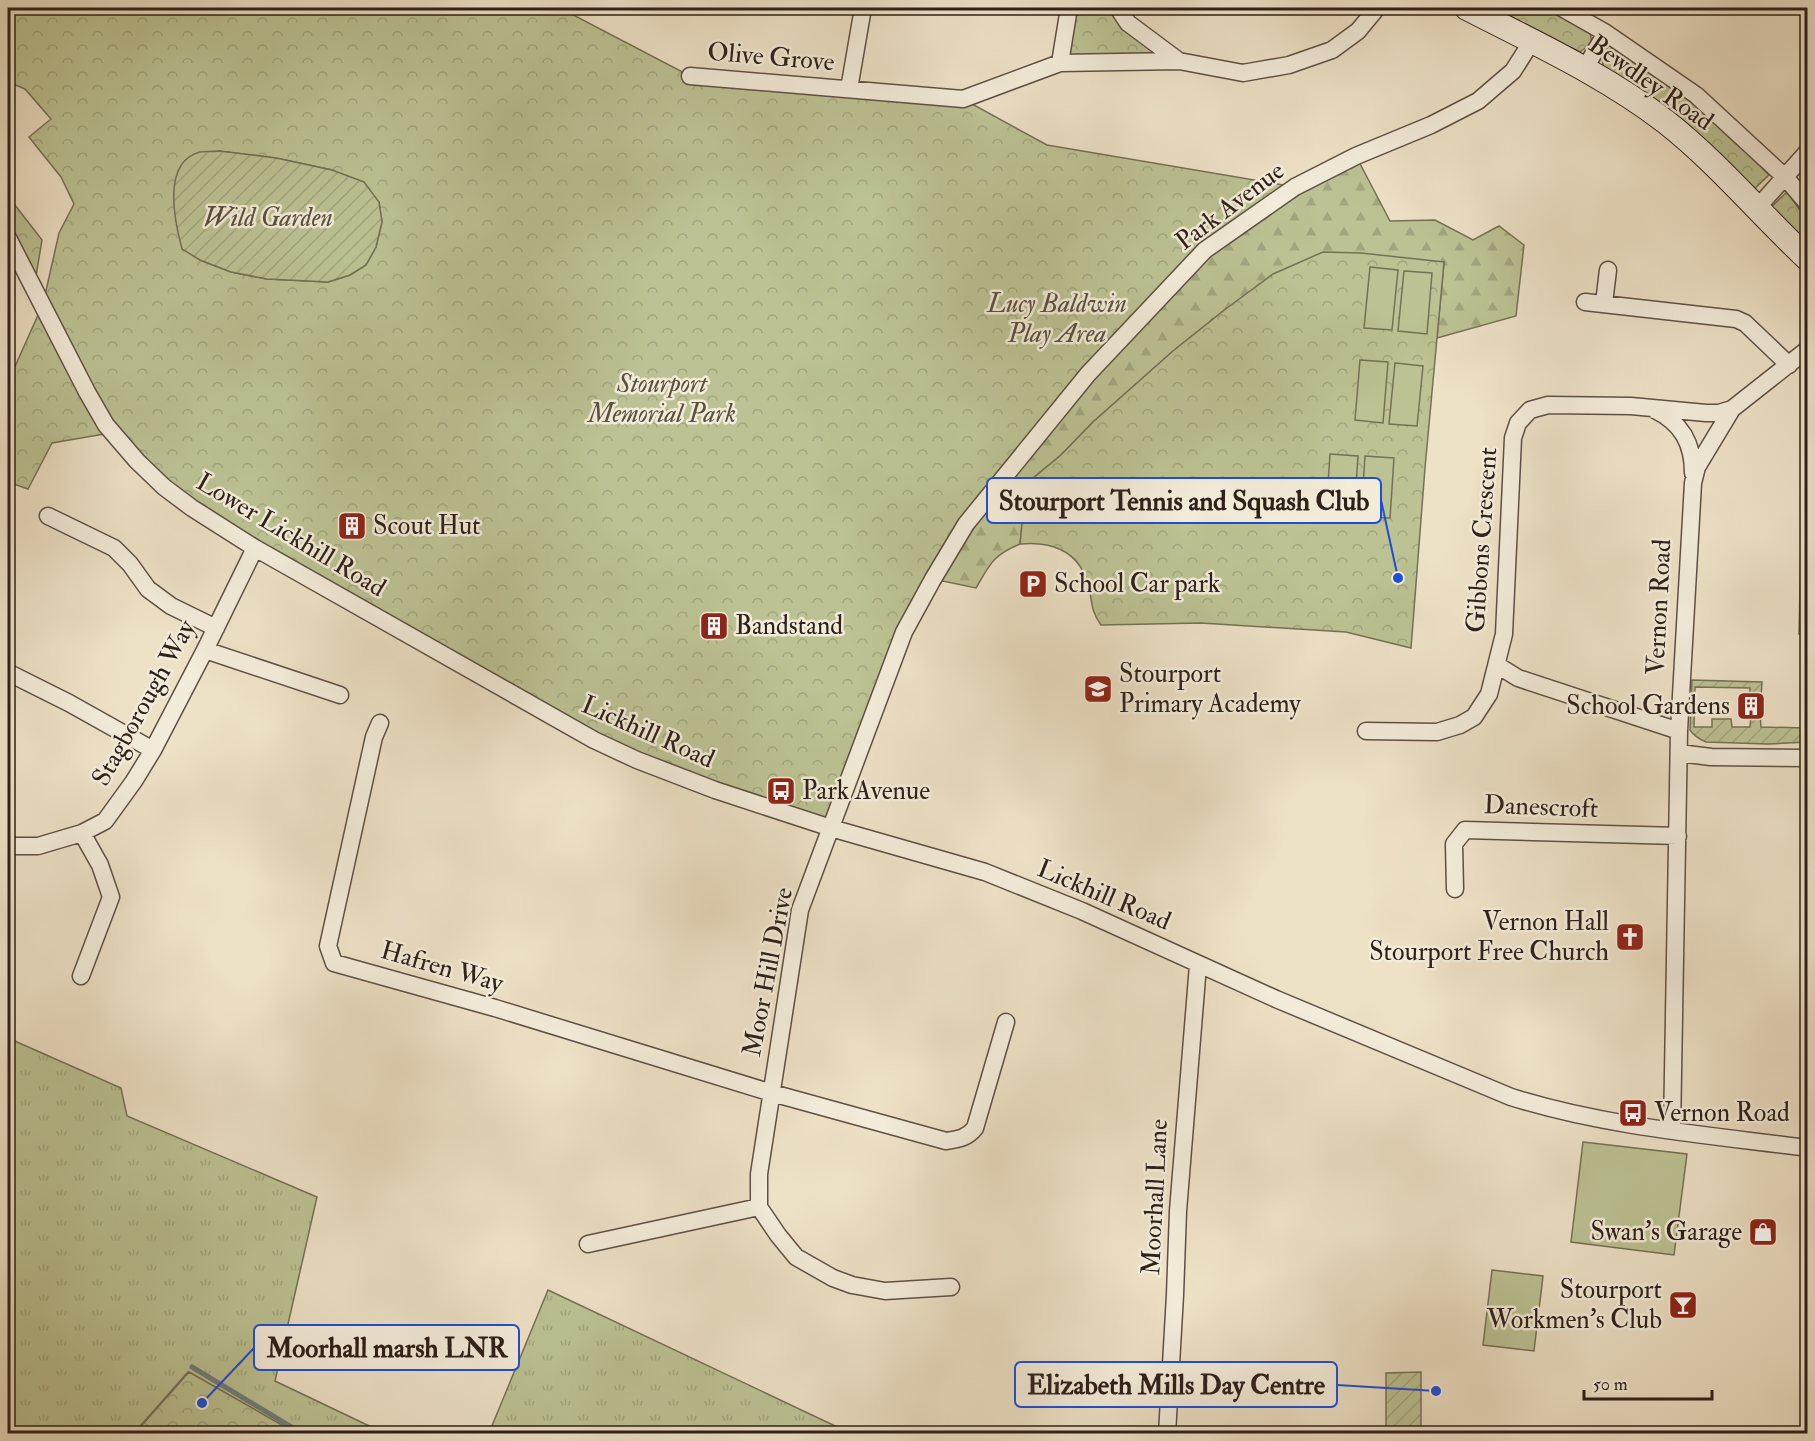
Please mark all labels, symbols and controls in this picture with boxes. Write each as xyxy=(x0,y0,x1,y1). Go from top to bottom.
street label: Bewdley Road xyxy=(1582,28,1720,138)
street label: Olive Grove xyxy=(706,36,836,79)
street label: Park Avenue xyxy=(1169,155,1291,257)
park label: Wild Garden xyxy=(203,202,333,234)
park label: Lucy Baldwin Play Area xyxy=(986,288,1127,350)
park label: Stourport Memorial Park xyxy=(586,368,736,430)
street label: Gibbons Crescent xyxy=(1460,446,1504,634)
street label: Lower Lickhill Road xyxy=(190,466,392,604)
callout: Stourport Tennis and Squash Club xyxy=(987,478,1381,523)
text: Stourport Tennis and Squash Club xyxy=(999,485,1369,519)
building icon: Scout Hut xyxy=(336,510,368,542)
place label: Scout Hut xyxy=(373,510,481,542)
street label: Vernon Road xyxy=(1639,538,1679,676)
parking icon: School Car park xyxy=(1017,568,1049,600)
place label: School Car park xyxy=(1054,568,1221,601)
building icon: Bandstand xyxy=(698,610,730,642)
place label: Bandstand xyxy=(735,610,843,642)
street label: Stagborough Way xyxy=(85,614,203,792)
place label: Stourport Primary Academy xyxy=(1119,658,1301,720)
school or university icon: Stourport Primary Academy xyxy=(1082,673,1114,705)
street label: Lickhill Road xyxy=(577,688,720,776)
place label: School Gardens xyxy=(1566,690,1730,722)
building icon: School Gardens xyxy=(1735,690,1767,722)
bus stop icon: Park Avenue xyxy=(765,775,797,807)
place label: Park Avenue xyxy=(802,775,930,807)
street label: Danescroft xyxy=(1483,789,1599,825)
street label: Lickhill Road xyxy=(1032,852,1176,938)
street label: Moor Hill Drive xyxy=(736,885,800,1059)
place label: Vernon Hall Stourport Free Church xyxy=(1369,906,1609,969)
church icon: Vernon Hall Stourport Free Church xyxy=(1614,921,1646,953)
street label: Hafren Way xyxy=(377,934,507,1000)
bus stop icon: Vernon Road xyxy=(1617,1097,1649,1129)
place label: Vernon Road xyxy=(1654,1097,1790,1129)
street label: Moorhall Lane xyxy=(1135,1118,1175,1276)
place label: Swan's Garage xyxy=(1591,1216,1742,1248)
shop icon: Swan's Garage xyxy=(1747,1216,1779,1248)
place label: Stourport Workmen's Club xyxy=(1486,1274,1662,1336)
bar icon: Stourport Workmen's Club xyxy=(1667,1289,1699,1321)
callout: Moorhall marsh LNR xyxy=(254,1325,519,1370)
text: Moorhall marsh LNR xyxy=(266,1332,509,1365)
callout: Elizabeth Mills Day Centre xyxy=(1015,1362,1337,1407)
scale bar xyxy=(1584,1363,1712,1401)
text: Elizabeth Mills Day Centre xyxy=(1027,1369,1326,1403)
text: 50 m xyxy=(1593,1373,1628,1396)

